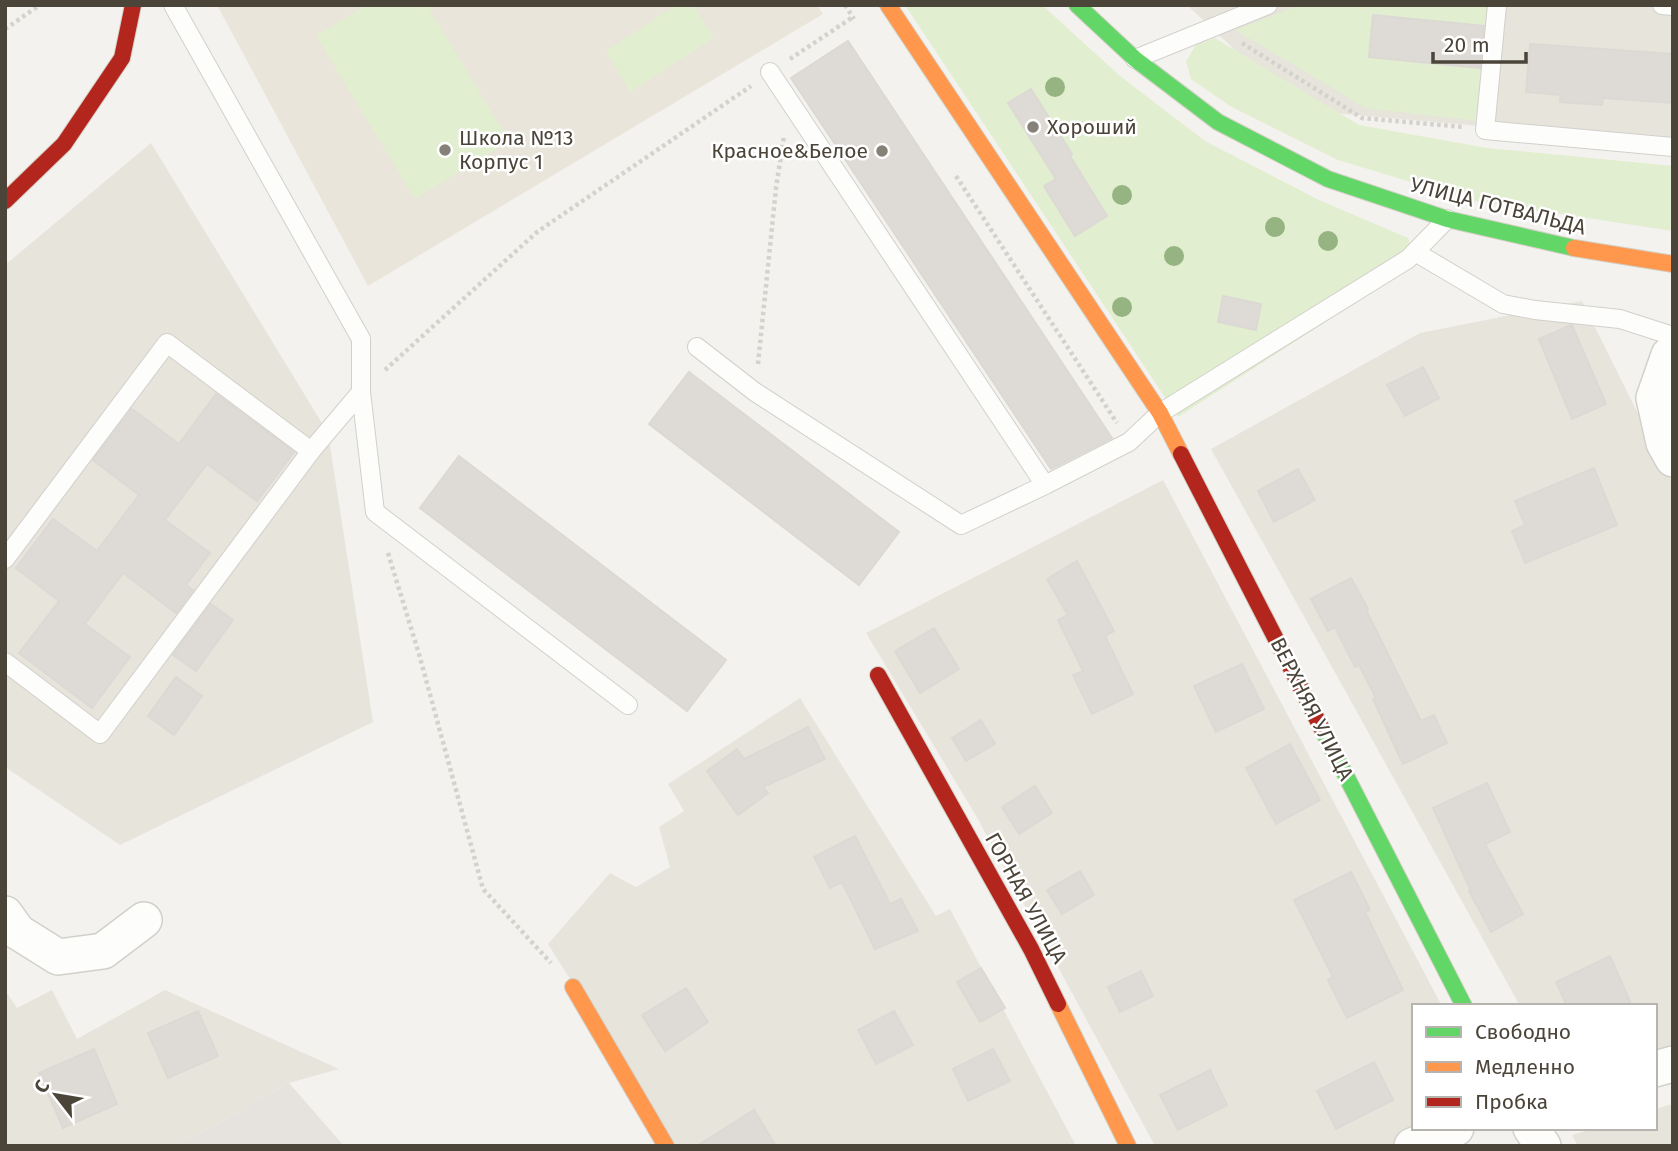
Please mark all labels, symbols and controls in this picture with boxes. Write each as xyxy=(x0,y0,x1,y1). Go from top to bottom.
scale bar xyxy=(1433,21,1526,65)
text: 20 m xyxy=(1444,32,1490,58)
place label: Хороший xyxy=(1047,114,1137,140)
marker: Хороший xyxy=(1025,119,1041,135)
place label: Школа №13 Корпус 1 xyxy=(459,125,573,175)
place label: Красное&Белое xyxy=(711,138,868,164)
marker: Школа №13 Корпус 1 xyxy=(437,142,453,158)
marker: Красное&Белое xyxy=(874,143,890,159)
street label: УЛИЦА ГОТВАЛЬДА xyxy=(1407,172,1589,240)
street label: ВЕРХНЯЯ УЛИЦА xyxy=(1265,633,1359,785)
street label: ГОРНАЯ УЛИЦА xyxy=(979,828,1073,968)
legend xyxy=(1412,1004,1657,1130)
text: Свободно xyxy=(1475,1019,1571,1045)
text: Медленно xyxy=(1475,1054,1575,1080)
north arrow xyxy=(21,1060,91,1130)
text: С xyxy=(29,1076,55,1097)
text: Пробка xyxy=(1475,1089,1548,1115)

